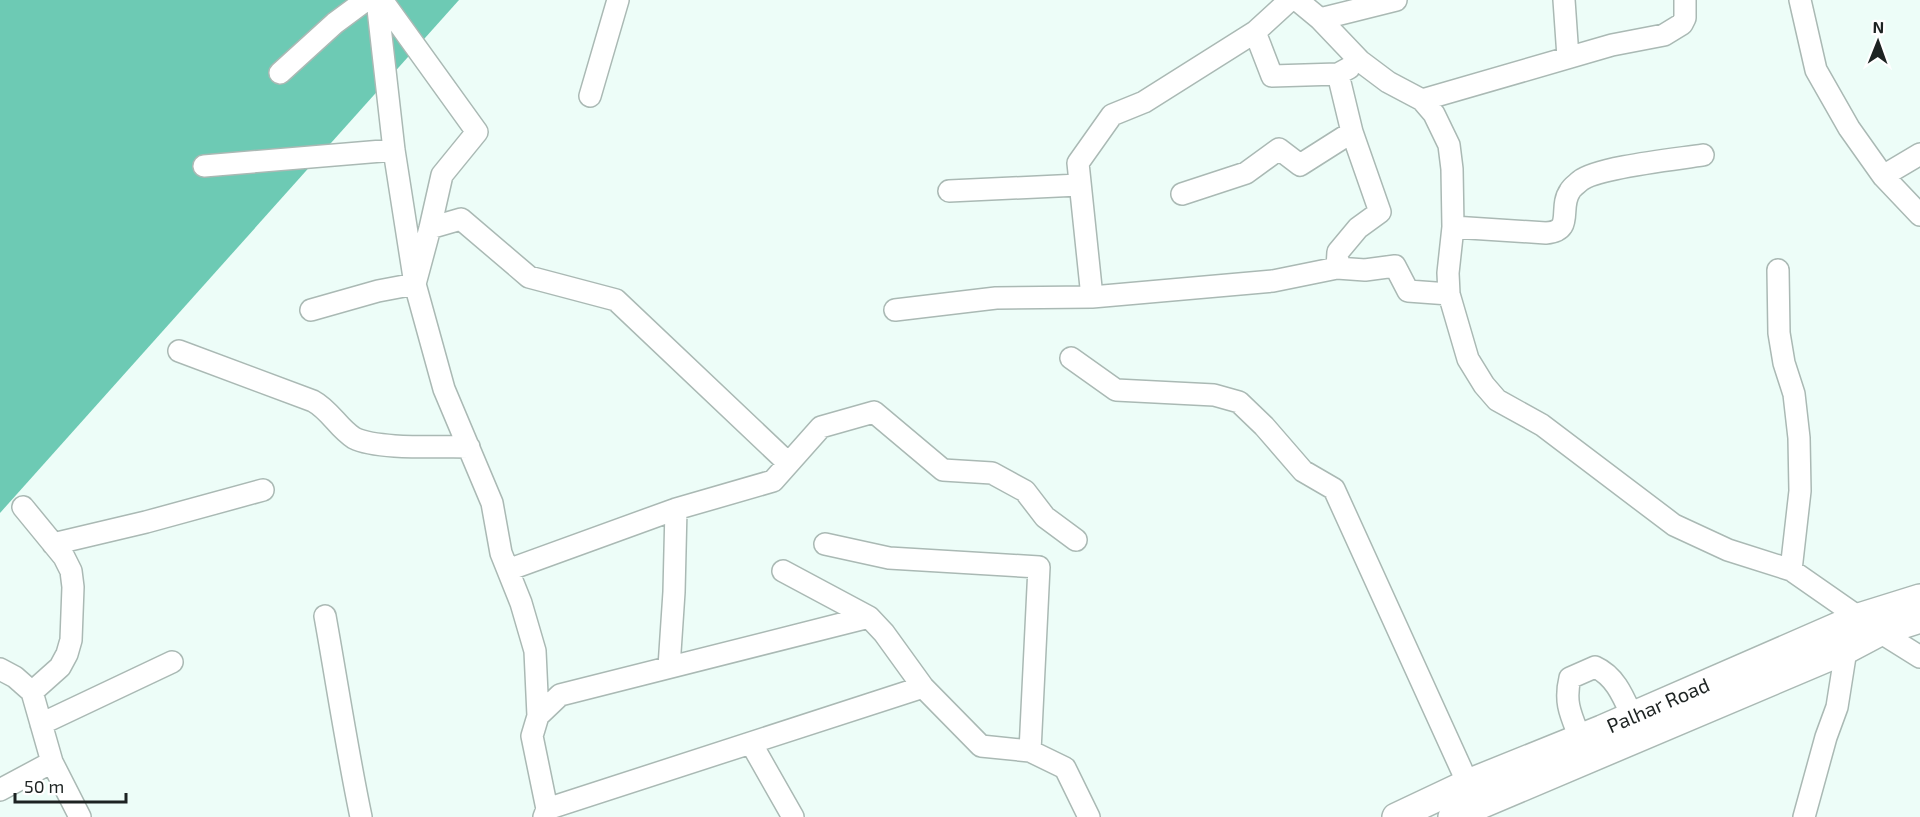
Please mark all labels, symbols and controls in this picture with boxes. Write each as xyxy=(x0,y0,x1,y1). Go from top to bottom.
north arrow xyxy=(1848,12,1908,72)
text: N xyxy=(1872,17,1884,36)
street label: Palhar Road xyxy=(1603,672,1713,738)
scale bar xyxy=(15,766,126,804)
text: 50 m xyxy=(24,775,64,797)

